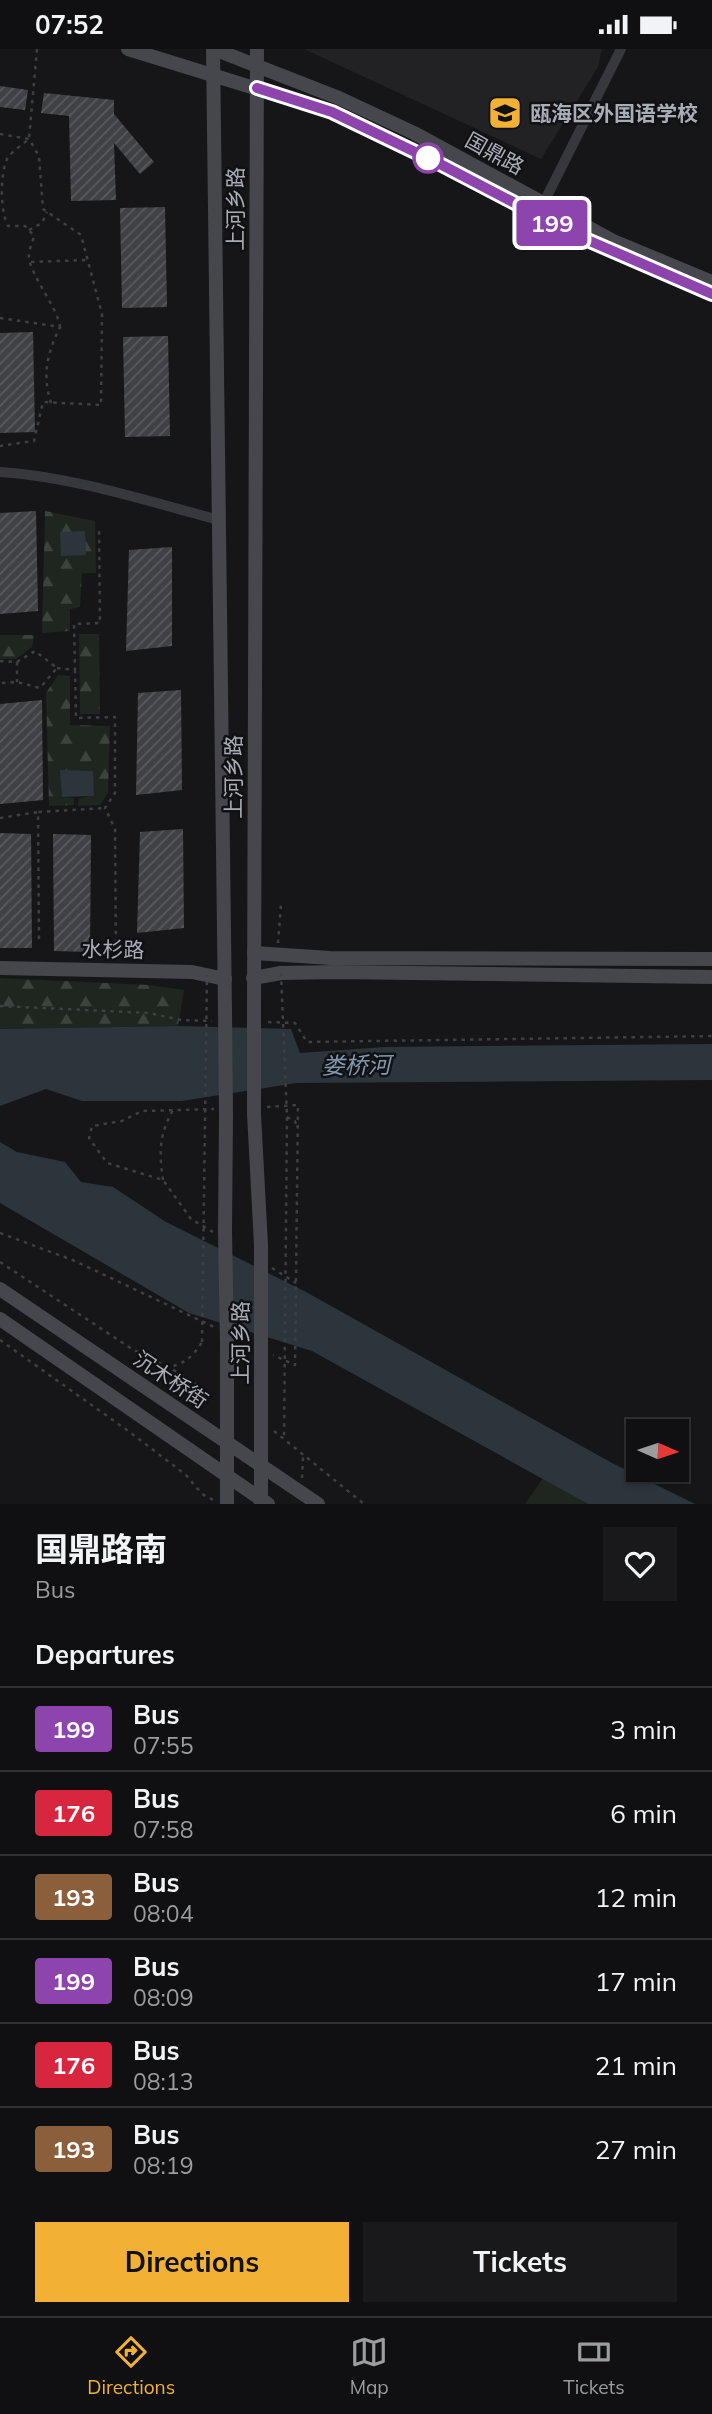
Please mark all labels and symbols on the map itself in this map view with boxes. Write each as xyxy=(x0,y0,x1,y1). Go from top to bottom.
school or university icon: 瓯海区外国语学校 xyxy=(486,94,524,132)
place label: 瓯海区外国语学校 xyxy=(530,100,698,126)
street label: 国鼎路 xyxy=(461,126,529,180)
unlabelled marker xyxy=(413,143,443,173)
street label: 上河乡路 xyxy=(222,167,248,251)
line badge: 199 xyxy=(512,200,592,246)
street label: 上河乡路 xyxy=(220,735,246,819)
street label: 水杉路 xyxy=(81,935,145,963)
water label: 娄桥河 xyxy=(321,1050,395,1080)
street label: 上河乡路 xyxy=(227,1301,253,1385)
street label: 沉木桥街 xyxy=(129,1345,213,1413)
north arrow xyxy=(626,1419,690,1482)

